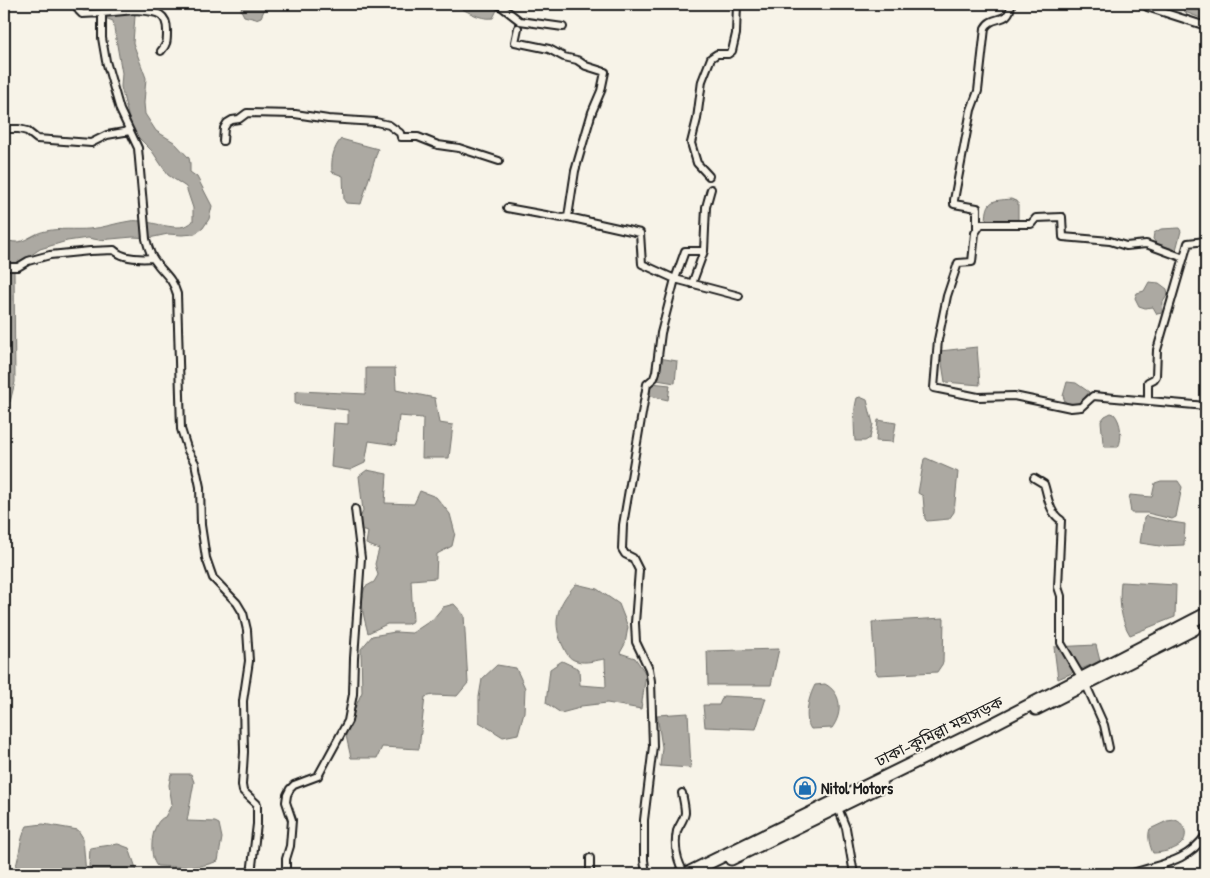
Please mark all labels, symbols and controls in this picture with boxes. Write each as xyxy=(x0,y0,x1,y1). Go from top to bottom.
street label: ঢাকা–কুমিল্লা মহাসড়ক xyxy=(871,690,1007,772)
shop icon: Nitol Motors xyxy=(793,776,817,800)
place label: Nitol Motors xyxy=(821,777,894,799)

